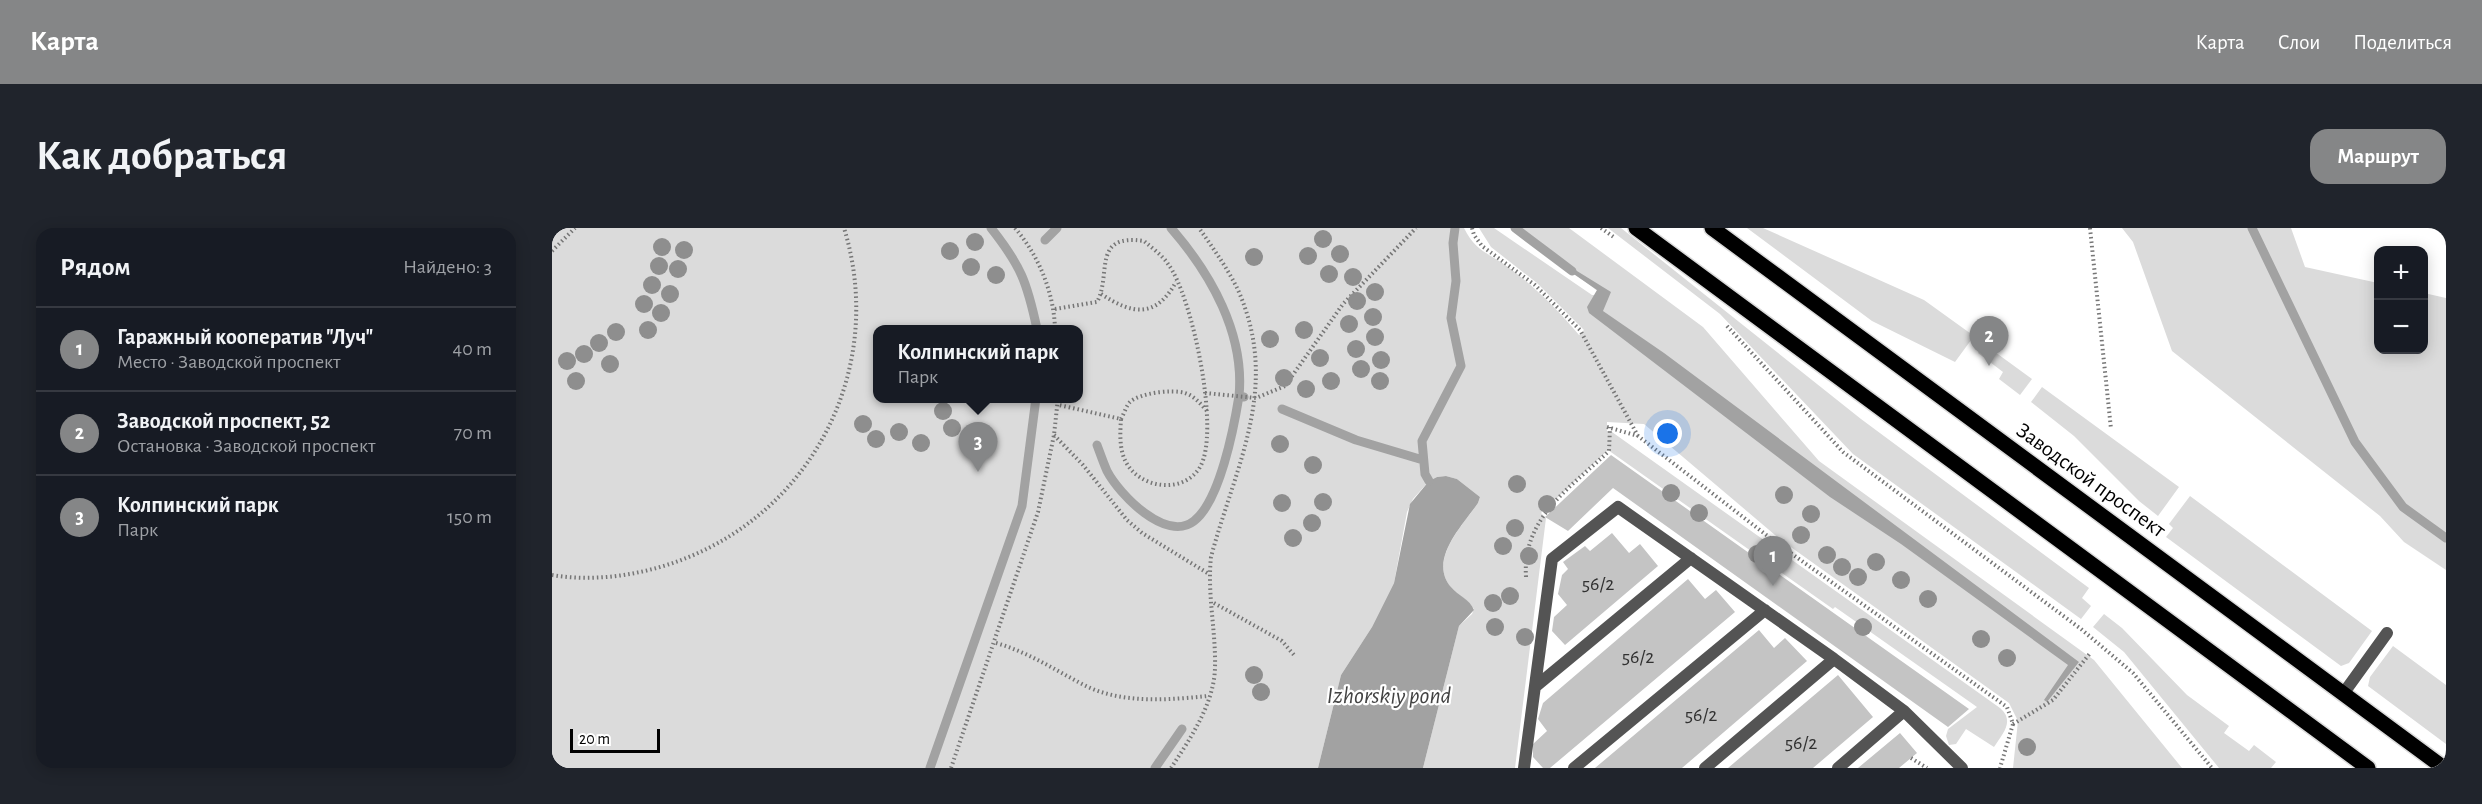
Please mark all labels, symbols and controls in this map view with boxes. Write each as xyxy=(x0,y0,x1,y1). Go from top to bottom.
text: Карта xyxy=(30,28,99,56)
text: Карта xyxy=(2195,32,2245,53)
text: Слои xyxy=(2278,32,2320,53)
text: Поделиться xyxy=(2353,32,2452,53)
button: Маршрут xyxy=(2310,129,2446,184)
text: Как добраться xyxy=(36,135,287,177)
map controls xyxy=(2374,246,2428,354)
button: + xyxy=(2374,246,2428,300)
text: Рядом xyxy=(60,254,131,280)
text: Найдено: 3 xyxy=(403,257,492,277)
button: − xyxy=(2374,300,2428,354)
pin: 2 xyxy=(1970,316,2008,366)
popup xyxy=(873,325,1083,403)
text: Гаражный кооператив "Луч" xyxy=(117,326,373,348)
text: 1 xyxy=(76,339,83,359)
text: 40 m xyxy=(453,339,492,359)
text: Колпинский парк xyxy=(897,341,1059,363)
text: Место · Заводской проспект xyxy=(117,352,340,372)
text: Парк xyxy=(897,367,938,387)
text: Заводской проспект, 52 xyxy=(117,410,330,432)
your location xyxy=(1653,419,1682,448)
street label: Заводской проспект xyxy=(2012,419,2171,542)
pin: 3 xyxy=(958,422,998,472)
text: 2 xyxy=(75,423,84,443)
text: 70 m xyxy=(454,423,492,443)
text: Остановка · Заводской проспект xyxy=(117,436,375,456)
text: Колпинский парк xyxy=(117,494,279,516)
text: 3 xyxy=(75,507,84,527)
text: 150 m xyxy=(447,507,492,527)
text: Парк xyxy=(117,520,158,540)
pin: 1 xyxy=(1754,536,1792,586)
house number: 56/2 xyxy=(1582,574,1614,594)
house number: 56/2 xyxy=(1622,647,1654,667)
water label: Izhorskiy pond xyxy=(1327,684,1452,708)
house number: 56/2 xyxy=(1685,705,1717,725)
scale bar xyxy=(570,726,660,754)
text: 20 m xyxy=(579,731,610,747)
house number: 56/2 xyxy=(1785,733,1817,753)

